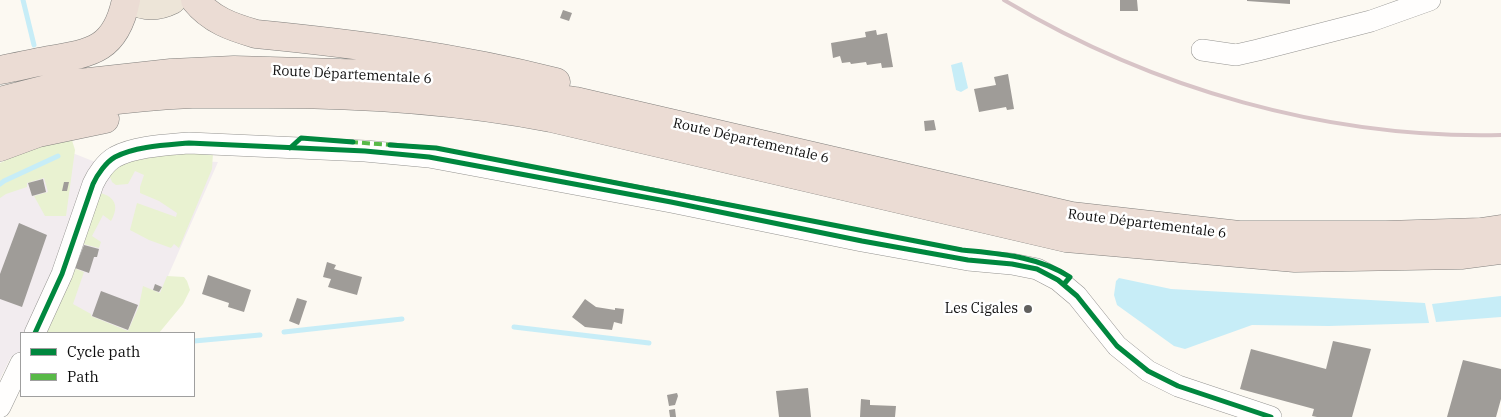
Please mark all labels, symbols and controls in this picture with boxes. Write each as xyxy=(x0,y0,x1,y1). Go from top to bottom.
street label: Route Départementale 6 xyxy=(272,62,432,88)
street label: Route Départementale 6 xyxy=(671,115,831,167)
street label: Route Départementale 6 xyxy=(1067,206,1227,242)
place label: Les Cigales xyxy=(945,301,1018,317)
marker: Les Cigales xyxy=(1022,303,1034,315)
legend xyxy=(20,332,195,397)
text: Cycle path xyxy=(67,342,140,361)
text: Path xyxy=(67,367,99,386)

